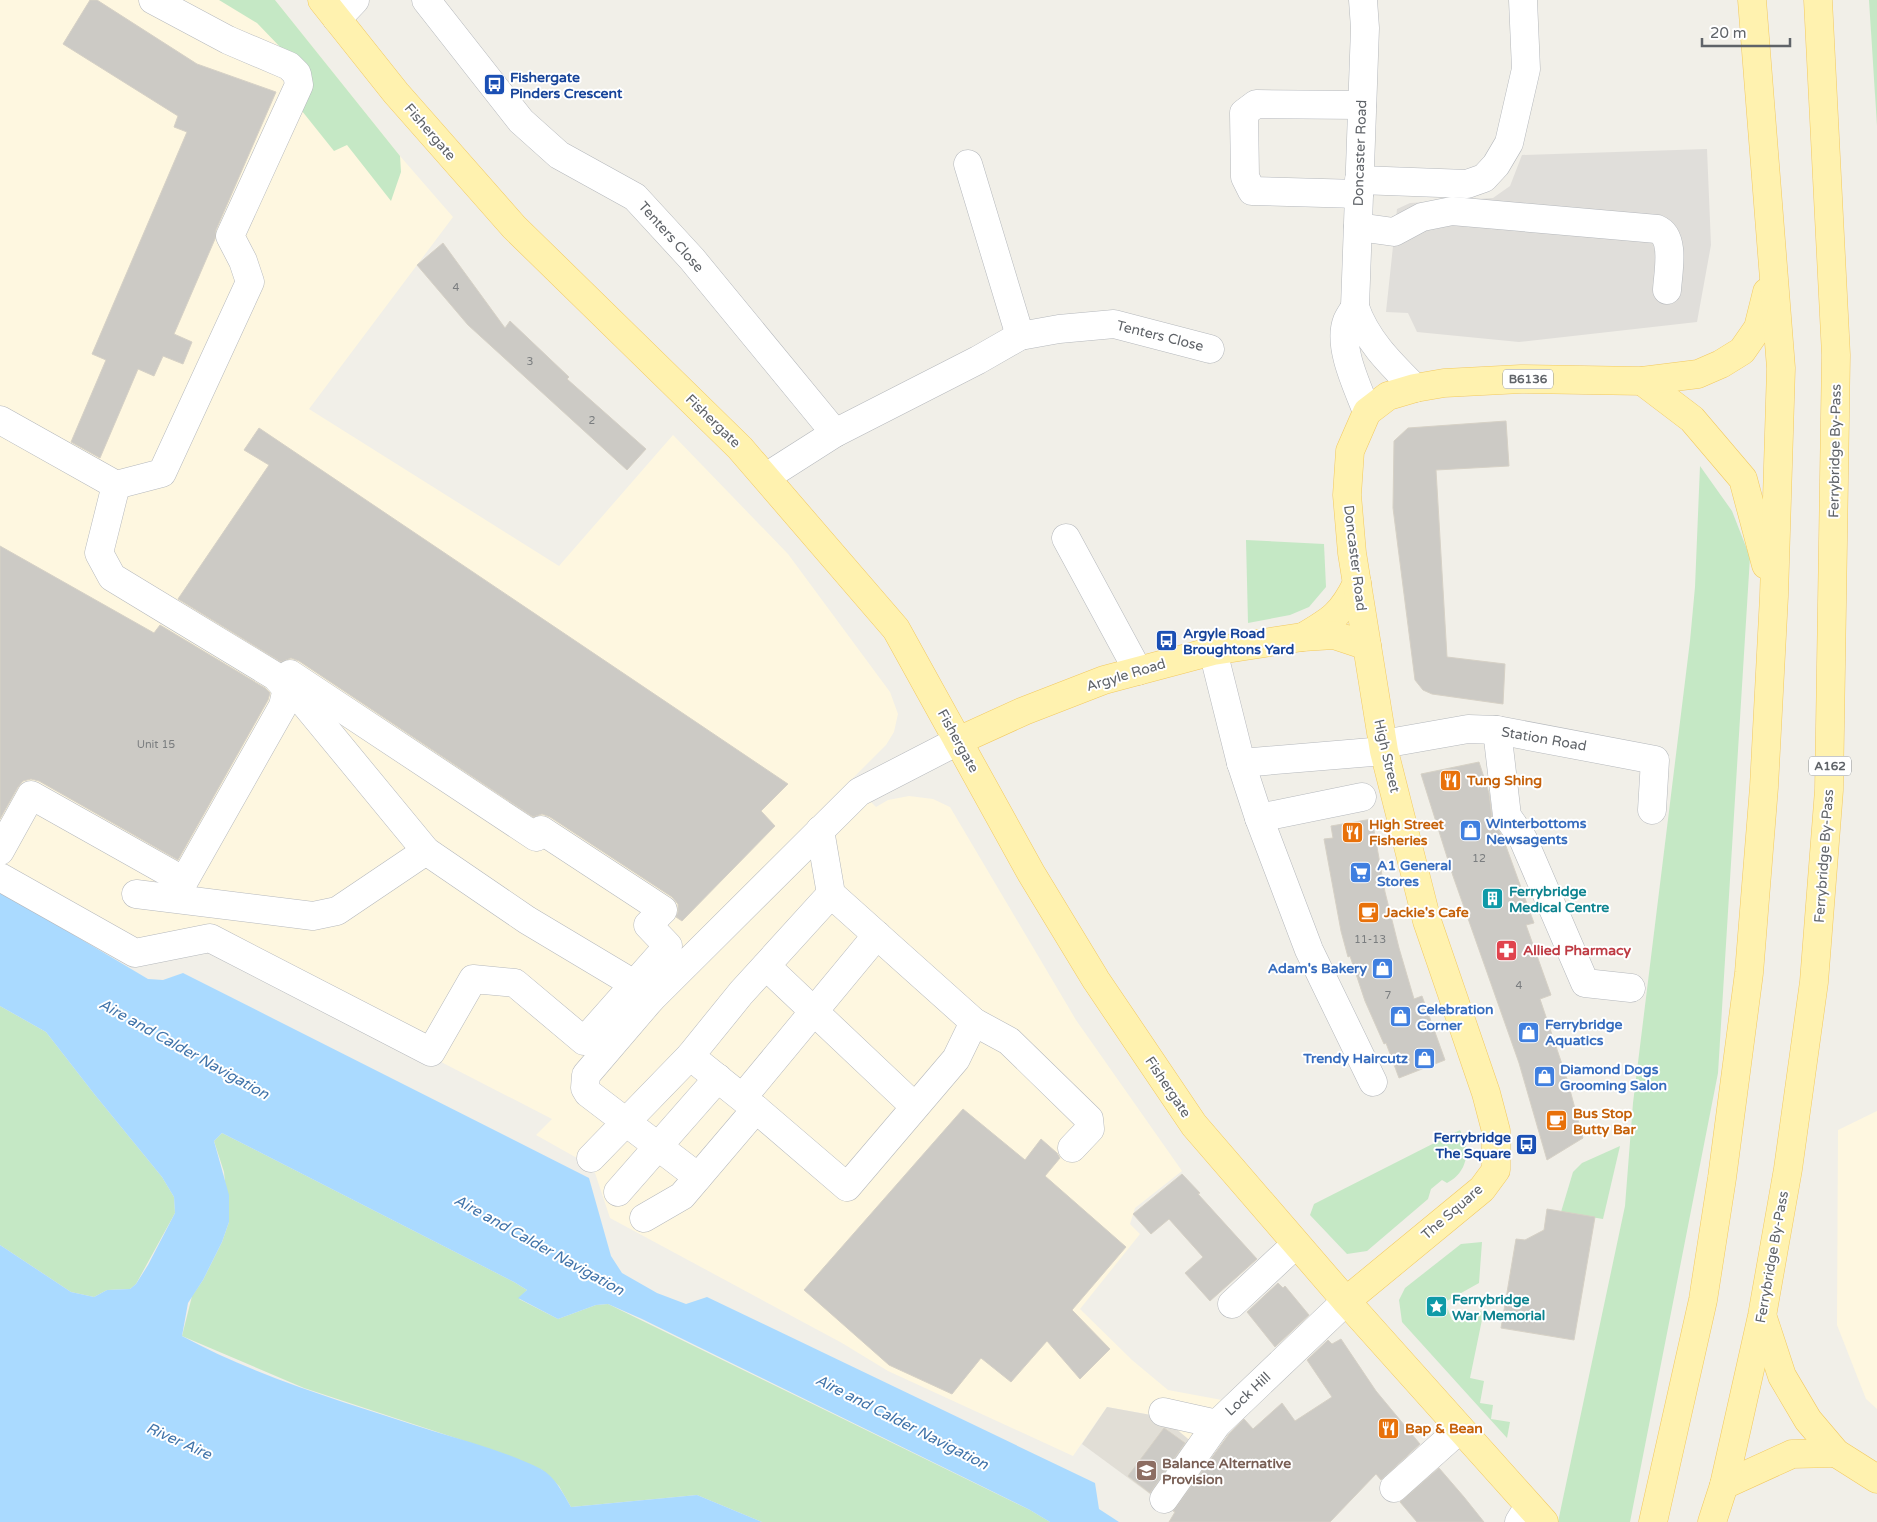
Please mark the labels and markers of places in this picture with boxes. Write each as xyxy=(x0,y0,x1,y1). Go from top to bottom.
place label: Fishergate Pinders Crescent xyxy=(510,69,623,102)
bus stop icon: Fishergate Pinders Crescent xyxy=(482,73,506,97)
place label: Argyle Road Broughtons Yard xyxy=(1183,625,1294,658)
bus stop icon: Argyle Road Broughtons Yard xyxy=(1155,629,1179,653)
restaurant icon: Tung Shing xyxy=(1439,768,1463,792)
place label: Tung Shing xyxy=(1466,772,1542,789)
place label: Winterbottoms Newsagents xyxy=(1486,815,1587,848)
place label: High Street Fisheries xyxy=(1369,816,1445,849)
shop icon: Winterbottoms Newsagents xyxy=(1458,819,1482,843)
restaurant icon: High Street Fisheries xyxy=(1341,820,1365,844)
place label: A1 General Stores xyxy=(1377,857,1452,890)
supermarket icon: A1 General Stores xyxy=(1349,861,1373,885)
place label: Ferrybridge Medical Centre xyxy=(1509,883,1609,916)
building icon: Ferrybridge Medical Centre xyxy=(1481,887,1505,911)
cafe icon: Jackie's Cafe xyxy=(1356,900,1380,924)
place label: Jackie's Cafe xyxy=(1383,904,1469,921)
pharmacy icon: Allied Pharmacy xyxy=(1495,938,1519,962)
place label: Allied Pharmacy xyxy=(1523,942,1631,959)
shop icon: Adam's Bakery xyxy=(1371,956,1395,980)
place label: Adam's Bakery xyxy=(1268,960,1367,977)
place label: Celebration Corner xyxy=(1417,1001,1494,1034)
shop icon: Celebration Corner xyxy=(1389,1005,1413,1029)
place label: Ferrybridge Aquatics xyxy=(1545,1016,1622,1049)
shop icon: Ferrybridge Aquatics xyxy=(1517,1020,1541,1044)
shop icon: Trendy Haircutz xyxy=(1412,1046,1436,1070)
place label: Trendy Haircutz xyxy=(1302,1050,1408,1067)
place label: Diamond Dogs Grooming Salon xyxy=(1560,1061,1667,1094)
shop icon: Diamond Dogs Grooming Salon xyxy=(1532,1065,1556,1089)
place label: Bus Stop Butty Bar xyxy=(1573,1105,1636,1138)
cafe icon: Bus Stop Butty Bar xyxy=(1545,1109,1569,1133)
place label: Ferrybridge The Square xyxy=(1434,1129,1511,1162)
bus stop icon: Ferrybridge The Square xyxy=(1515,1133,1539,1157)
place label: Ferrybridge War Memorial xyxy=(1452,1291,1545,1324)
place icon: Ferrybridge War Memorial xyxy=(1424,1295,1448,1319)
restaurant icon: Bap & Bean xyxy=(1377,1416,1401,1440)
place label: Bap & Bean xyxy=(1405,1420,1483,1437)
place label: Balance Alternative Provision xyxy=(1162,1455,1291,1488)
school or university icon: Balance Alternative Provision xyxy=(1134,1459,1158,1483)

